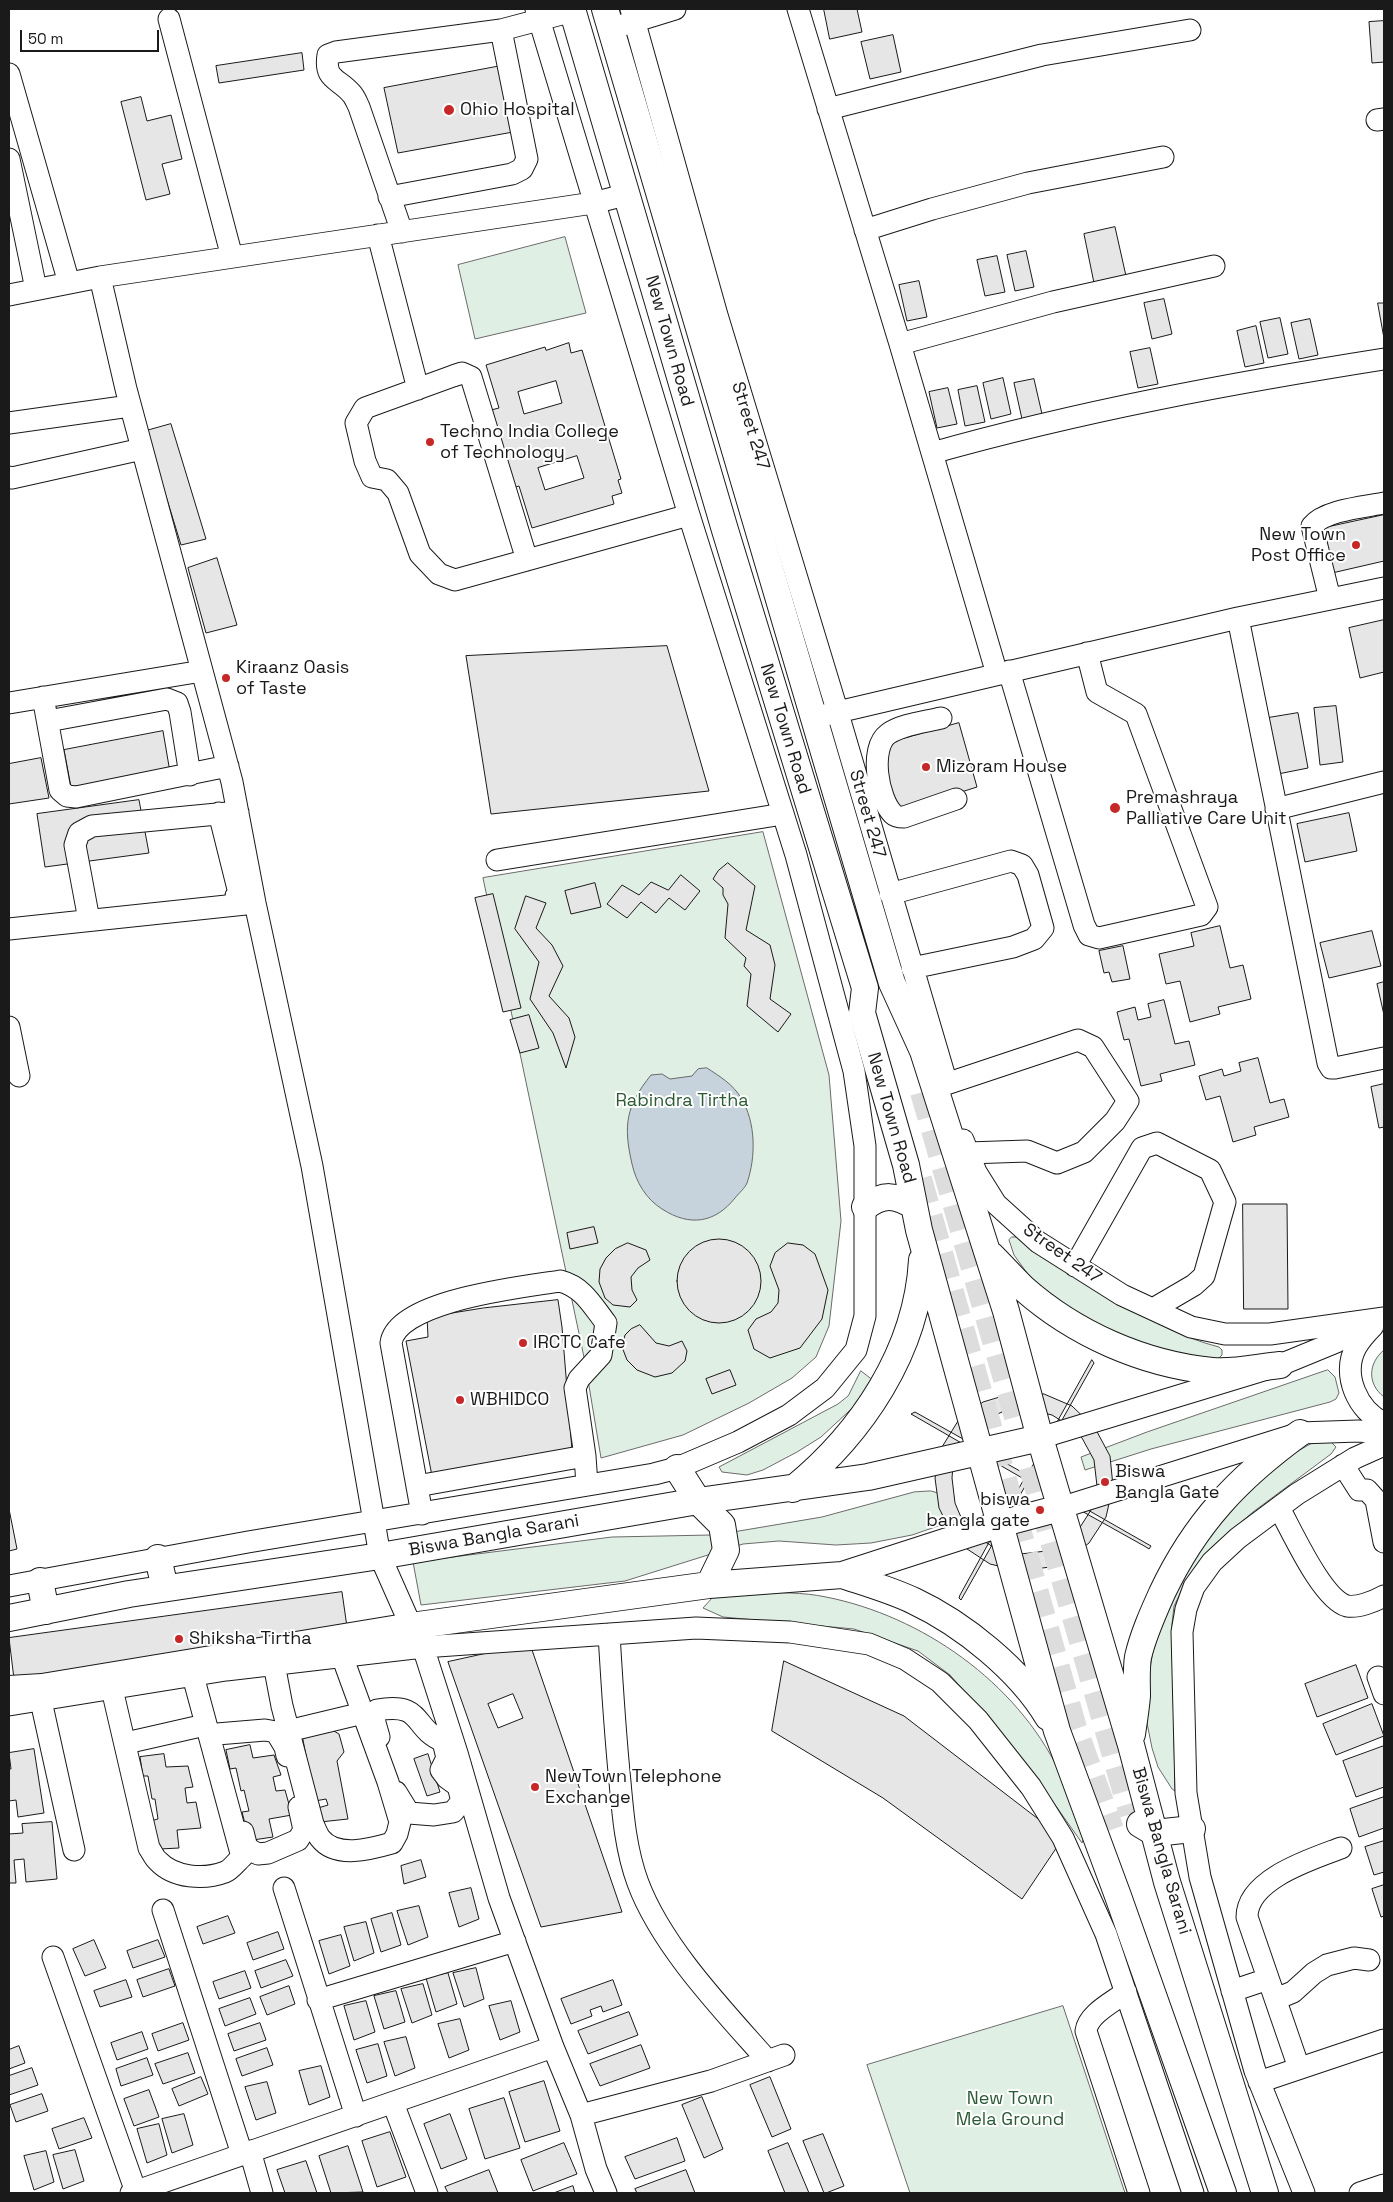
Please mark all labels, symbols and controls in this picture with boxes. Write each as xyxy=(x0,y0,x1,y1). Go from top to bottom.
scale bar xyxy=(22,20,161,52)
text: 50 m xyxy=(28,29,63,48)
place label: Ohio Hospital xyxy=(460,99,575,121)
marker: Ohio Hospital xyxy=(442,103,456,117)
street label: New Town Road xyxy=(640,273,698,409)
street label: Street 247 xyxy=(726,379,774,473)
place label: Techno India College of Technology xyxy=(440,421,619,464)
marker: Techno India College of Technology xyxy=(424,436,436,448)
place label: New Town Post Office xyxy=(1251,524,1346,566)
marker: New Town Post Office xyxy=(1350,539,1362,551)
place label: Kiraanz Oasis of Taste xyxy=(236,657,349,700)
street label: New Town Road xyxy=(755,661,815,797)
marker: Kiraanz Oasis of Taste xyxy=(220,672,232,684)
place label: Mizoram House xyxy=(936,756,1067,778)
marker: Mizoram House xyxy=(920,761,932,773)
street label: Street 247 xyxy=(844,767,890,861)
place label: Premashraya Palliative Care Unit xyxy=(1126,787,1287,830)
marker: Premashraya Palliative Care Unit xyxy=(1108,801,1122,815)
street label: New Town Road xyxy=(862,1050,920,1186)
park label: Rabindra Tirtha xyxy=(615,1090,749,1112)
street label: Street 247 xyxy=(1019,1219,1105,1289)
place label: IRCTC Cafe xyxy=(533,1332,626,1354)
marker: IRCTC Cafe xyxy=(517,1337,529,1349)
place label: WBHIDCO xyxy=(470,1389,549,1411)
marker: WBHIDCO xyxy=(454,1394,466,1406)
place label: Biswa Bangla Gate xyxy=(1115,1461,1219,1504)
marker: Biswa Bangla Gate xyxy=(1099,1476,1111,1488)
place label: biswa bangla gate xyxy=(926,1489,1030,1532)
marker: biswa bangla gate xyxy=(1034,1504,1046,1516)
street label: Biswa Bangla Sarani xyxy=(407,1510,581,1562)
place label: Shiksha Tirtha xyxy=(189,1628,312,1650)
marker: Shiksha Tirtha xyxy=(173,1633,185,1645)
street label: Biswa Bangla Sarani xyxy=(1127,1765,1195,1937)
place label: NewTown Telephone Exchange xyxy=(545,1766,722,1808)
marker: NewTown Telephone Exchange xyxy=(529,1781,541,1793)
park label: New Town Mela Ground xyxy=(956,2088,1064,2130)

